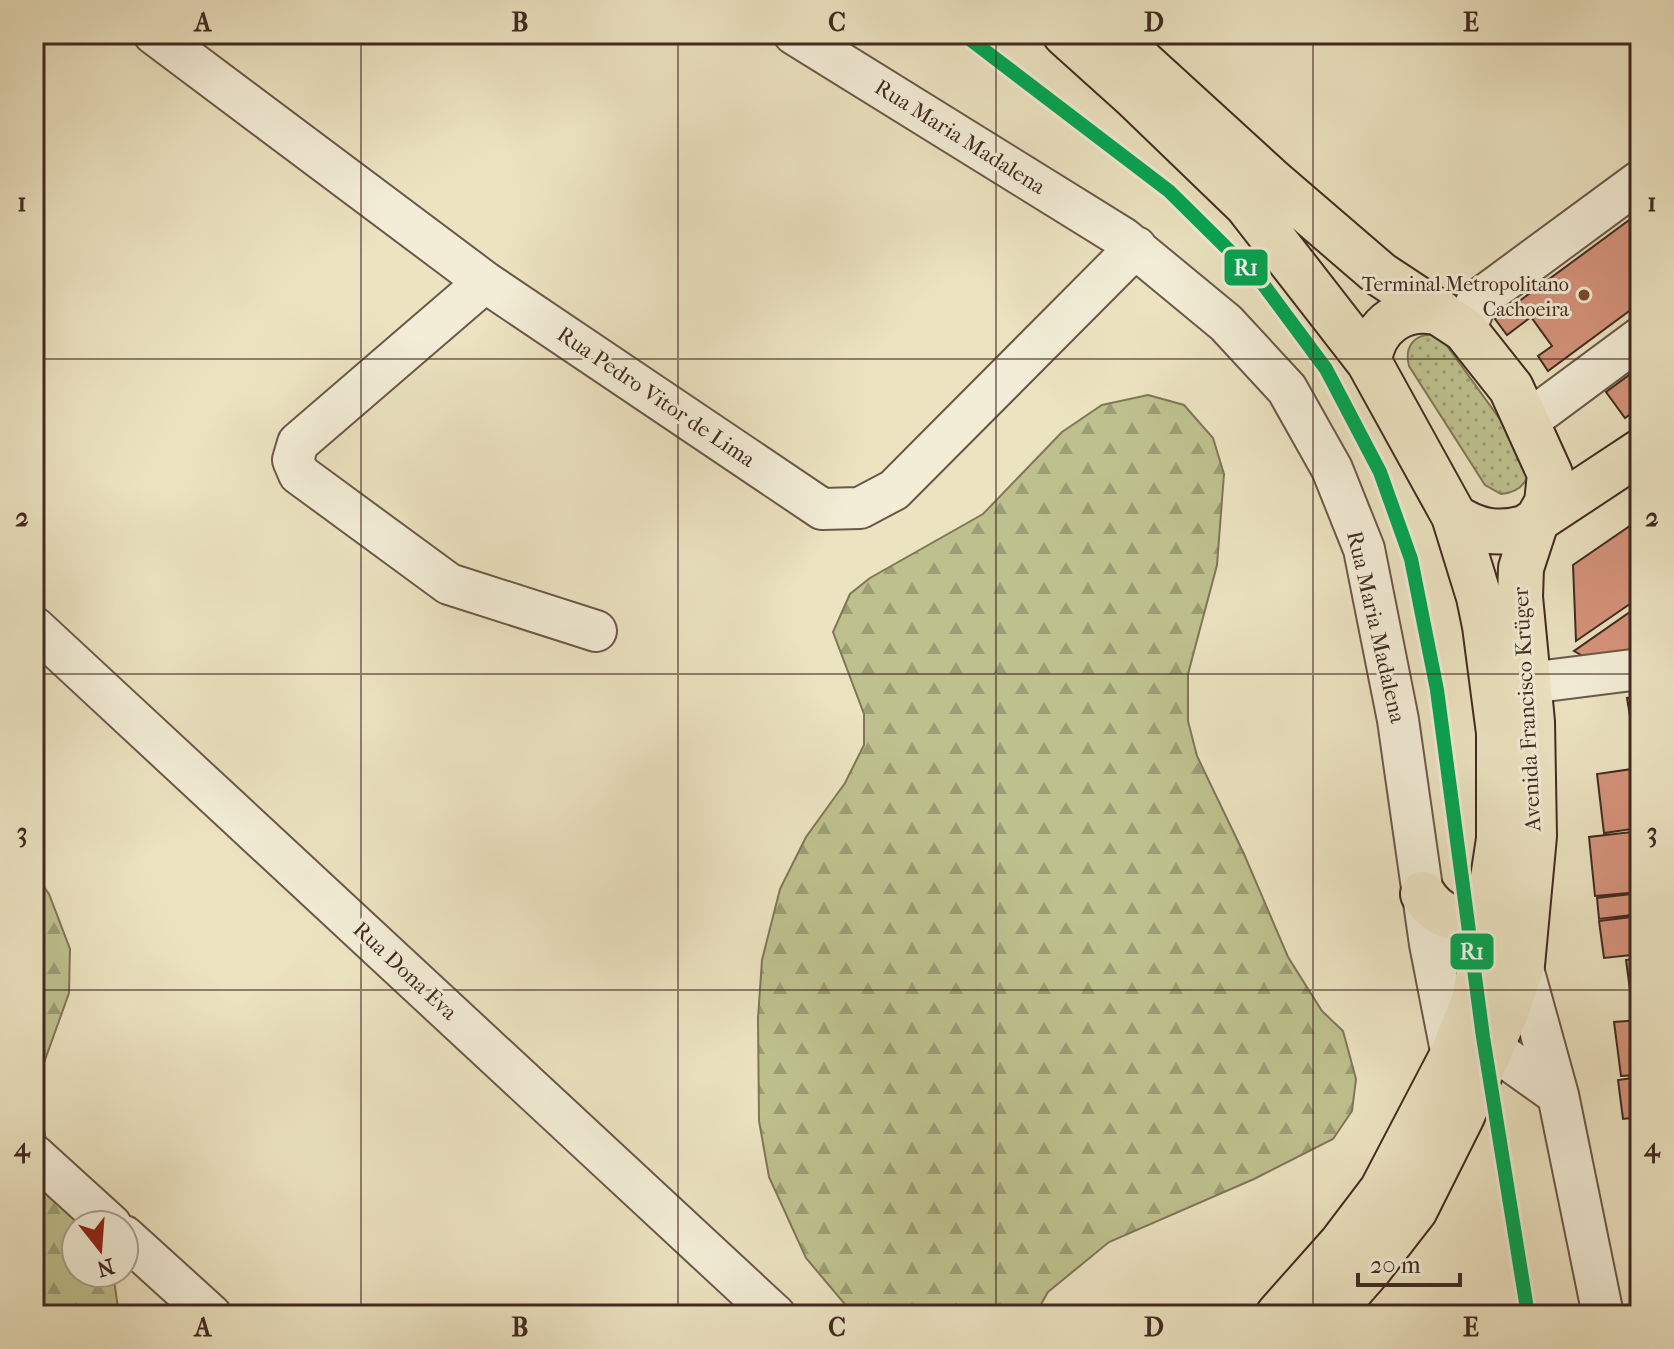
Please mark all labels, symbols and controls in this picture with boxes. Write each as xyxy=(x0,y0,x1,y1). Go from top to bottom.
text: A xyxy=(193,7,213,38)
text: B xyxy=(512,7,529,38)
text: C xyxy=(828,7,846,38)
text: D xyxy=(1144,7,1164,38)
text: E xyxy=(1463,7,1479,38)
street label: Rua Maria Madalena xyxy=(870,74,1051,200)
text: 1 xyxy=(17,187,27,218)
text: 1 xyxy=(1647,187,1657,218)
line badge: R1 xyxy=(1223,248,1269,287)
text: R1 xyxy=(1234,255,1258,281)
place label: Terminal Metropolitano Cachoeira xyxy=(1362,273,1570,321)
marker: Terminal Metropolitano Cachoeira xyxy=(1576,287,1592,303)
street label: Rua Pedro Vitor de Lima xyxy=(552,321,761,473)
text: 2 xyxy=(15,502,29,533)
text: 2 xyxy=(1645,502,1659,533)
street label: Rua Maria Madalena xyxy=(1341,528,1411,726)
street label: Avenida Francisco Krüger xyxy=(1508,585,1546,833)
text: 3 xyxy=(17,817,27,848)
text: 3 xyxy=(1647,817,1657,848)
street label: Rua Dona Eva xyxy=(348,916,463,1026)
line badge: R1 xyxy=(1449,932,1495,971)
text: R1 xyxy=(1460,939,1484,965)
text: 4 xyxy=(13,1132,31,1164)
text: 4 xyxy=(1643,1132,1661,1164)
north arrow xyxy=(60,1209,140,1289)
scale bar xyxy=(1358,1237,1460,1287)
text: 20 m xyxy=(1370,1251,1421,1279)
text: N xyxy=(93,1252,117,1282)
text: A xyxy=(193,1312,213,1343)
text: B xyxy=(512,1312,529,1343)
text: C xyxy=(828,1312,846,1343)
text: D xyxy=(1144,1312,1164,1343)
text: E xyxy=(1463,1312,1479,1343)

